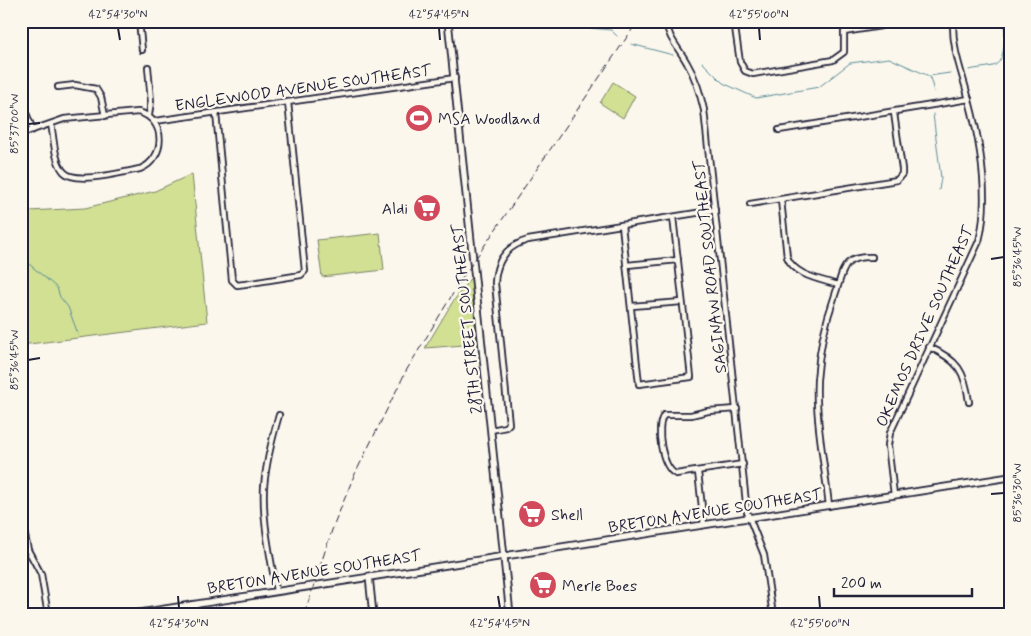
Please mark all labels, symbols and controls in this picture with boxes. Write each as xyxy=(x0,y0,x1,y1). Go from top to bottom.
text: 42°54'30"N xyxy=(88,7,148,23)
text: 42°54'45"N xyxy=(409,7,469,23)
text: 42°55'00"N xyxy=(729,7,789,23)
street label: ENGLEWOOD AVENUE SOUTHEAST xyxy=(174,60,434,117)
text: 85°37'00"W xyxy=(7,94,23,154)
sports icon: MSA Woodland xyxy=(404,103,434,133)
place label: MSA Woodland xyxy=(438,109,540,130)
street label: SAGINAW ROAD SOUTHEAST xyxy=(689,158,732,374)
supermarket icon: Aldi xyxy=(412,193,442,223)
place label: Aldi xyxy=(382,199,408,220)
street label: 28TH STREET SOUTHEAST xyxy=(447,222,488,415)
street label: OKEMOS DRIVE SOUTHEAST xyxy=(872,222,980,430)
text: 85°36'45"W xyxy=(1010,227,1026,287)
text: 85°36'45"W xyxy=(7,330,23,390)
text: 85°36'30"W xyxy=(1010,463,1026,523)
street label: BRETON AVENUE SOUTHEAST xyxy=(607,484,825,539)
supermarket icon: Shell xyxy=(517,499,547,529)
place label: Shell xyxy=(551,505,583,526)
street label: BRETON AVENUE SOUTHEAST xyxy=(206,545,424,600)
scale bar xyxy=(834,566,971,598)
supermarket icon: Merle Boes xyxy=(528,570,558,600)
text: 200 m xyxy=(841,574,882,594)
place label: Merle Boes xyxy=(562,576,637,597)
text: 42°54'30"N xyxy=(149,616,209,632)
text: 42°54'45"N xyxy=(470,616,530,632)
text: 42°55'00"N xyxy=(790,616,850,632)

